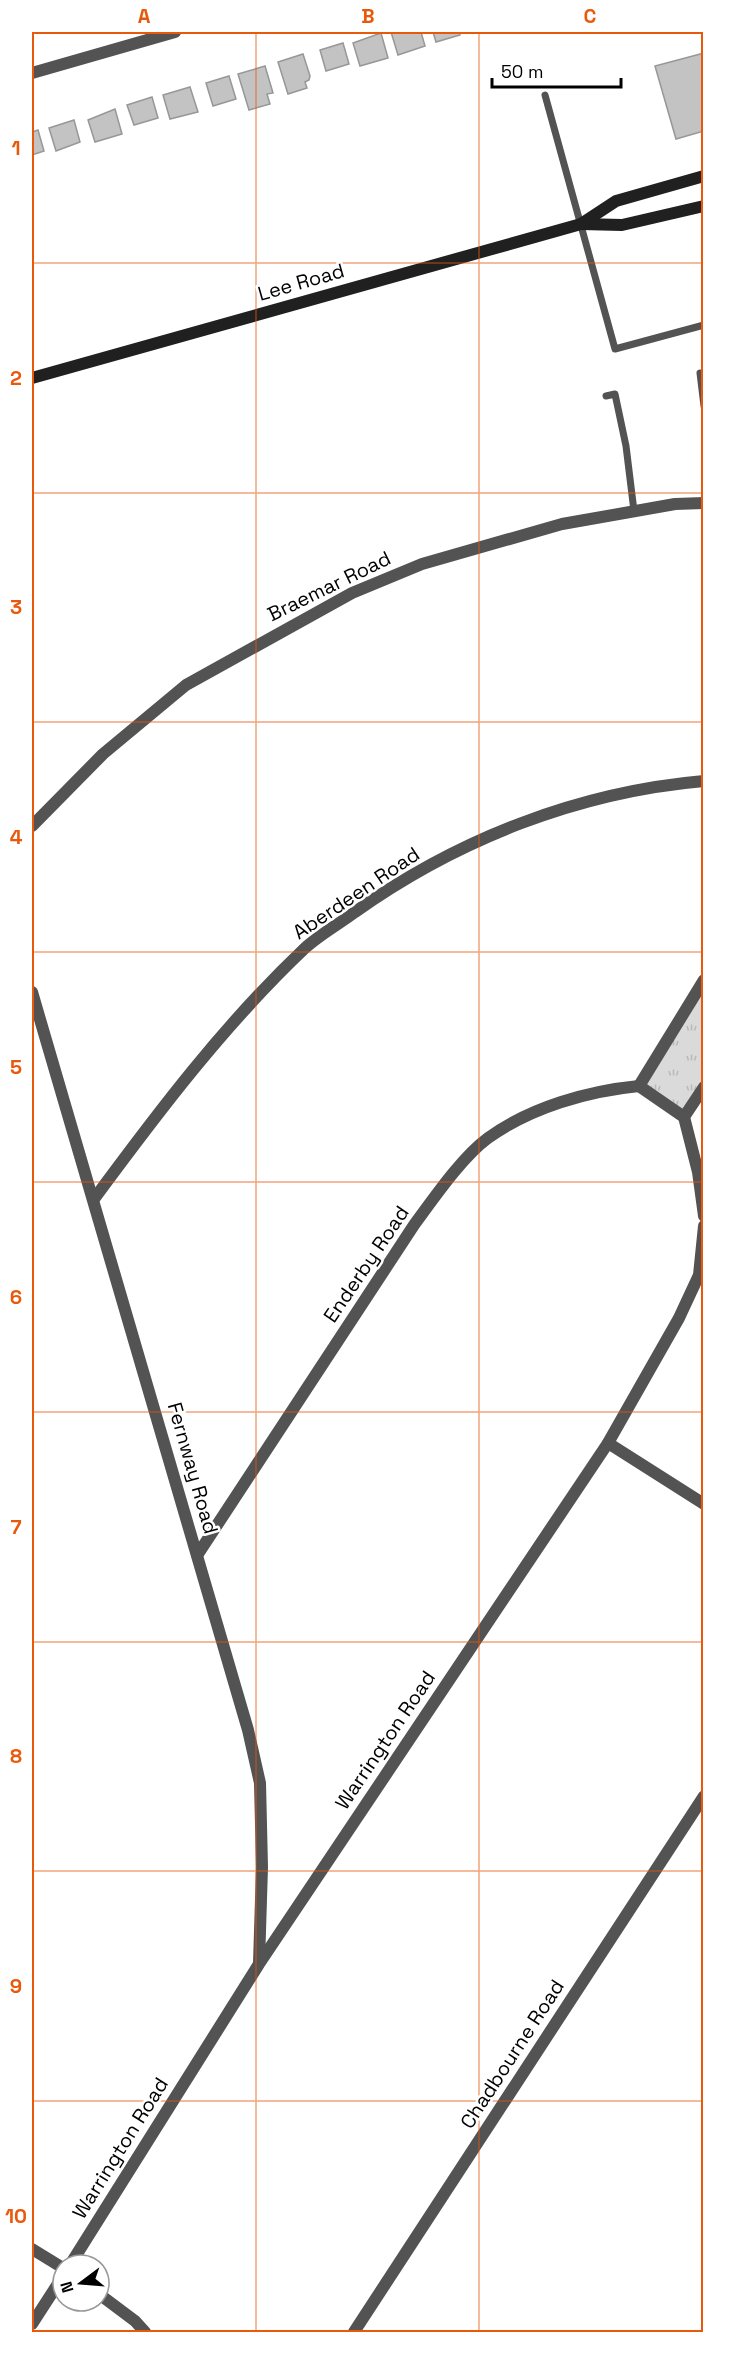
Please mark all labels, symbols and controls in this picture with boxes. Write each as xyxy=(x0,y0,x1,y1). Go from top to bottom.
text: A xyxy=(138,3,151,29)
text: B xyxy=(361,3,375,29)
text: C xyxy=(584,3,597,29)
scale bar xyxy=(492,51,621,89)
text: 50 m xyxy=(501,60,543,83)
text: 1 xyxy=(11,135,21,161)
street label: Lee Road xyxy=(255,257,347,307)
text: 2 xyxy=(10,365,22,391)
street label: Braemar Road xyxy=(263,545,395,627)
text: 3 xyxy=(10,594,22,620)
text: 4 xyxy=(10,824,23,850)
street label: Aberdeen Road xyxy=(288,841,424,945)
text: 5 xyxy=(10,1054,22,1080)
street label: Enderby Road xyxy=(317,1201,415,1327)
text: 6 xyxy=(10,1284,22,1310)
street label: Fernway Road xyxy=(162,1399,224,1537)
text: 7 xyxy=(10,1514,22,1540)
street label: Warrington Road xyxy=(329,1666,441,1814)
text: 8 xyxy=(10,1743,22,1769)
text: 9 xyxy=(10,1973,22,1999)
street label: Chadbourne Road xyxy=(454,1975,570,2133)
street label: Warrington Road xyxy=(66,2073,174,2223)
text: 10 xyxy=(5,2203,27,2229)
north arrow xyxy=(51,2253,111,2313)
text: N xyxy=(55,2279,79,2295)

